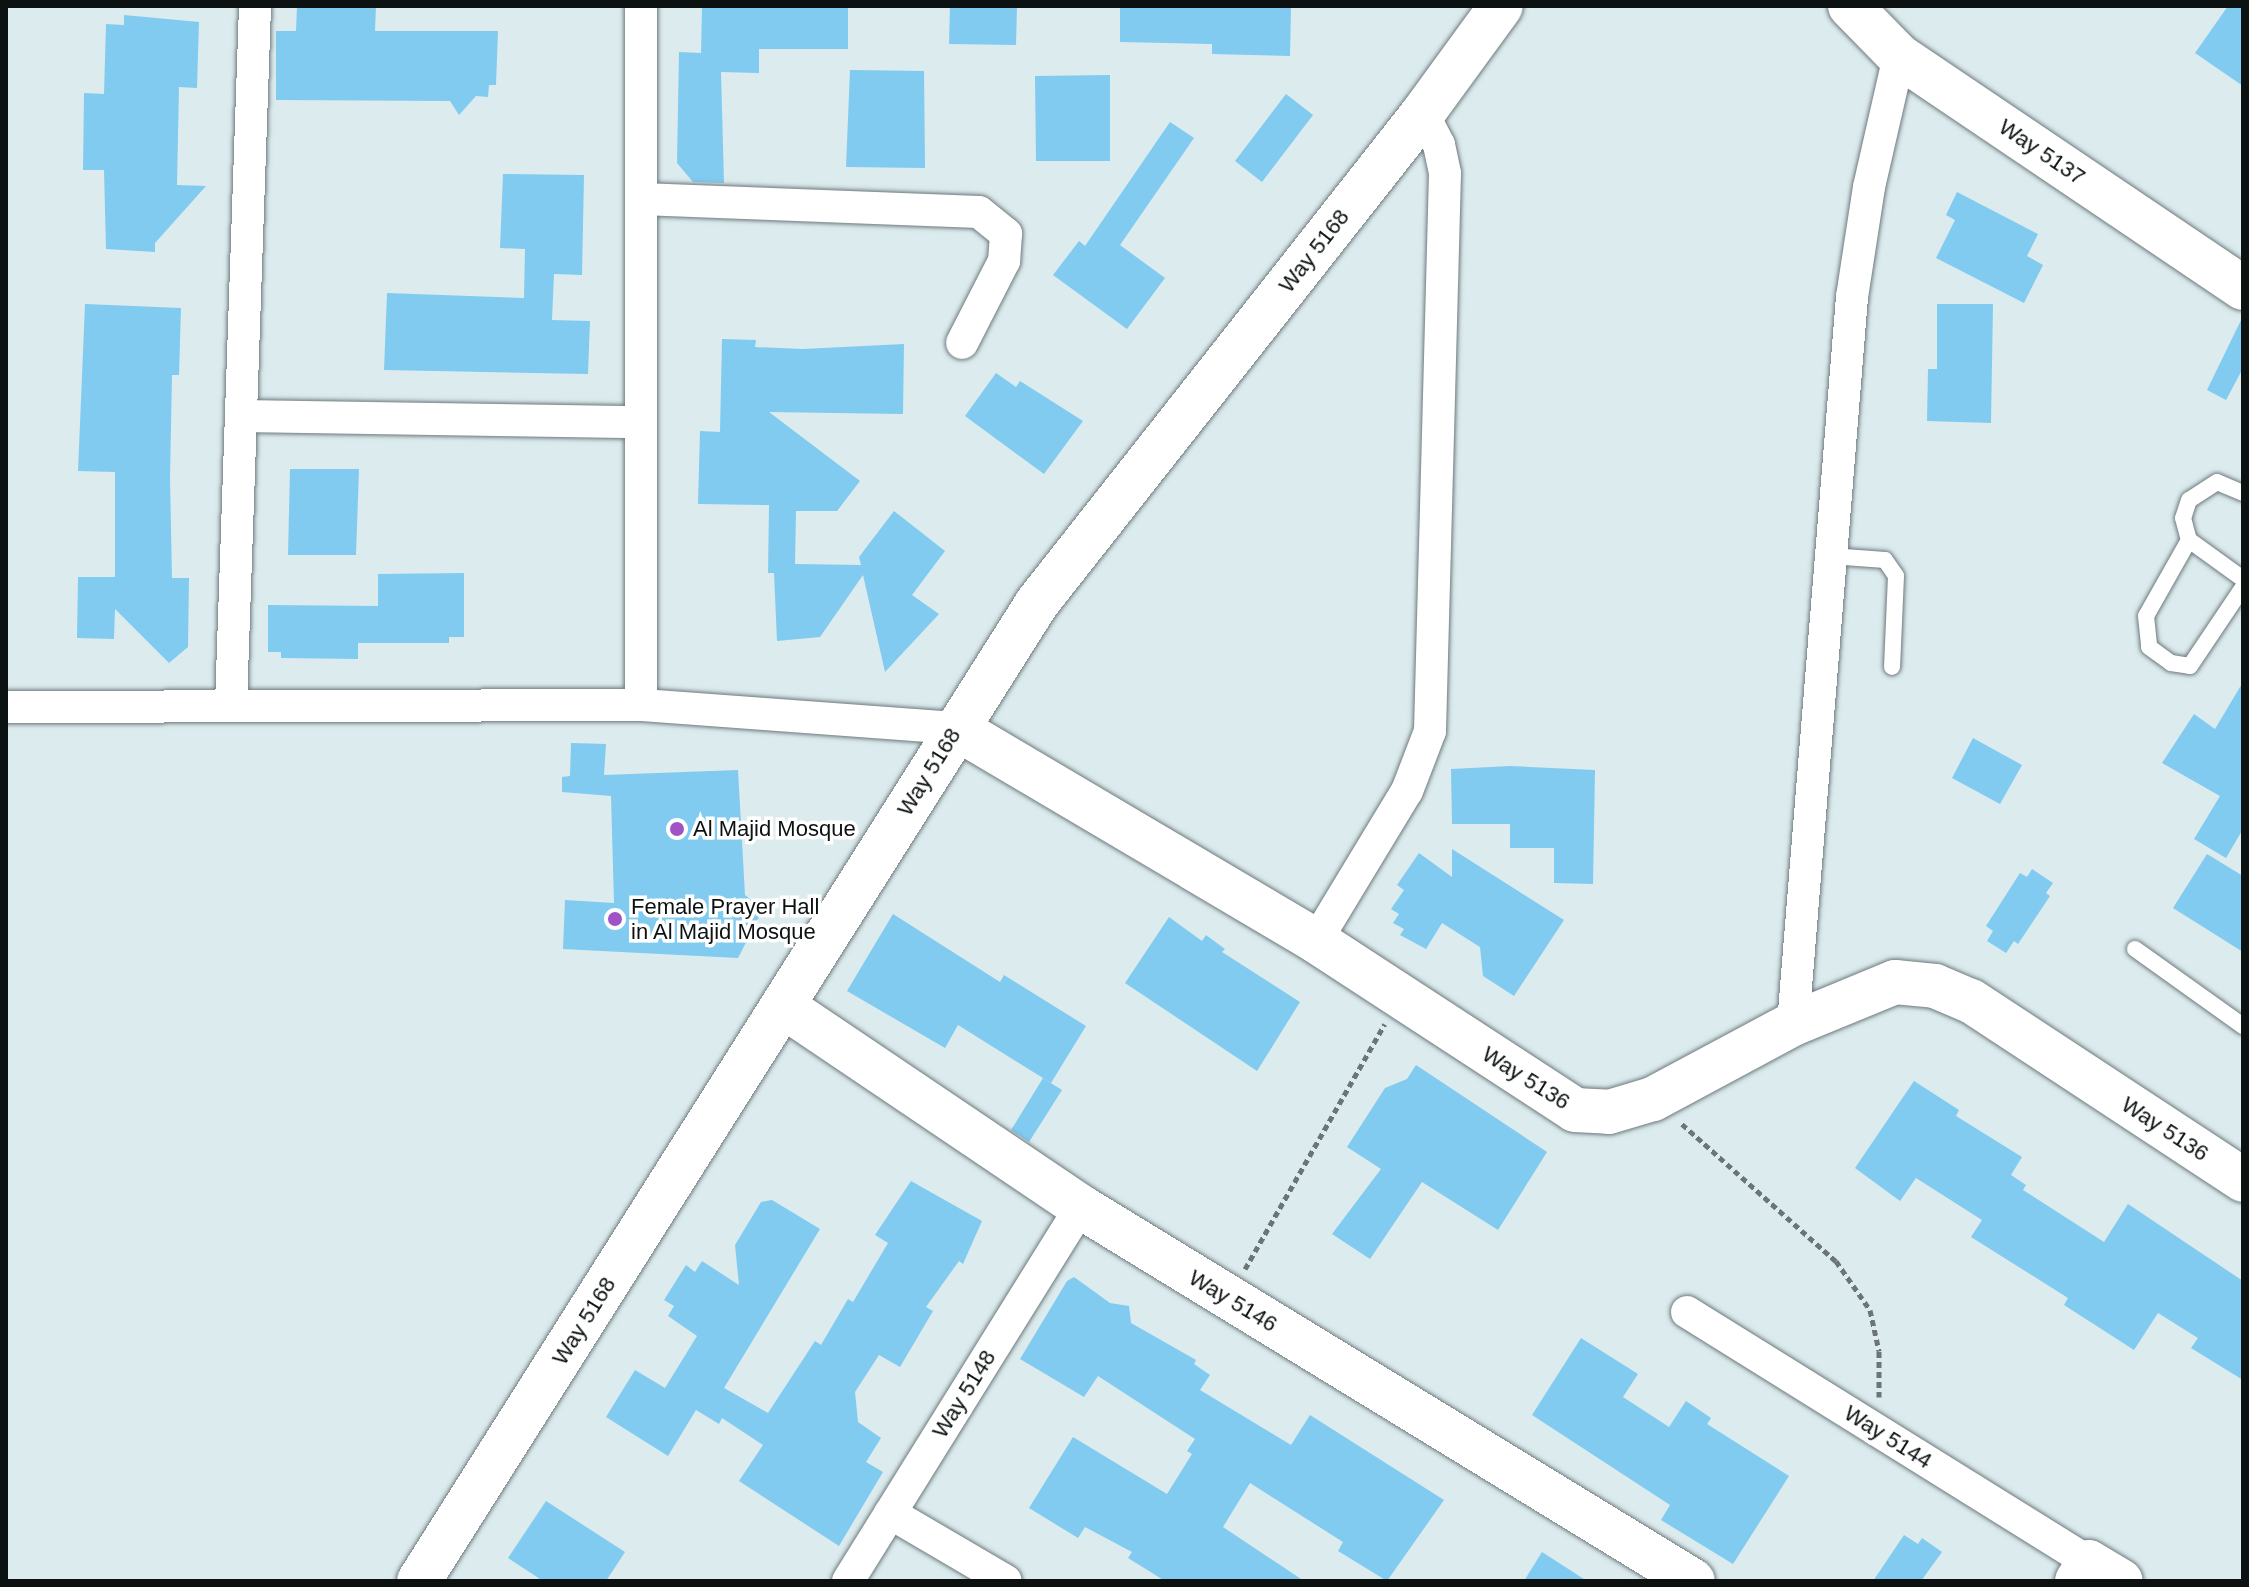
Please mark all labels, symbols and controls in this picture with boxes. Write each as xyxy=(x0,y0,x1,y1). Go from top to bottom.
street label: Way 5137 xyxy=(1994,114,2090,190)
street label: Way 5168 xyxy=(1273,204,1355,298)
street label: Way 5168 xyxy=(892,723,966,821)
place label: Al Majid Mosque xyxy=(693,816,856,842)
marker: Al Majid Mosque xyxy=(668,820,686,838)
place label: Female Prayer Hall in Al Majid Mosque xyxy=(631,893,819,944)
marker: Female Prayer Hall in Al Majid Mosque xyxy=(606,910,624,928)
street label: Way 5136 xyxy=(1477,1041,1575,1115)
street label: Way 5136 xyxy=(2117,1091,2213,1167)
street label: Way 5146 xyxy=(1184,1264,1282,1338)
street label: Way 5168 xyxy=(547,1272,621,1370)
street label: Way 5148 xyxy=(927,1345,1001,1443)
street label: Way 5144 xyxy=(1839,1400,1937,1474)

